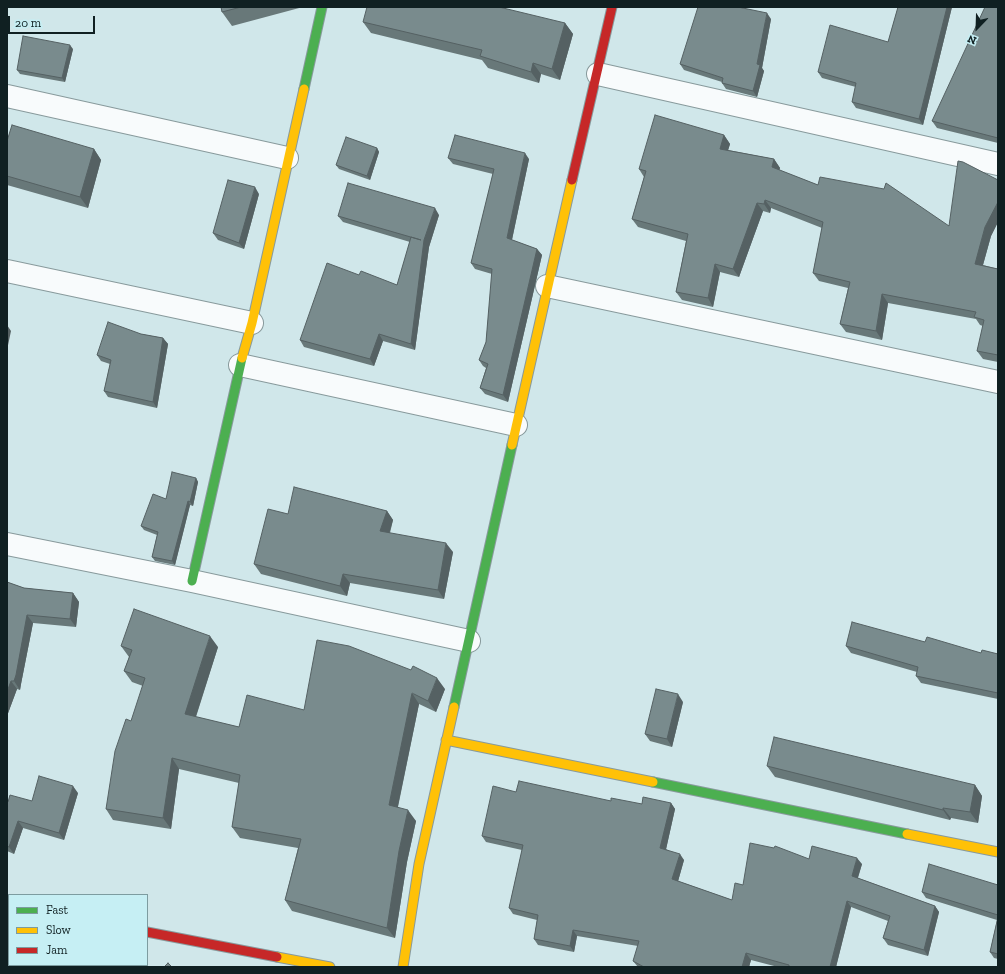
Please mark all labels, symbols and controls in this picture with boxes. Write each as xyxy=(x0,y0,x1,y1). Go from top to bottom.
scale bar xyxy=(10,8,97,34)
north arrow xyxy=(957,8,997,48)
text: 20 m xyxy=(15,16,41,30)
text: N xyxy=(966,32,979,47)
legend xyxy=(8,894,148,966)
text: Fast xyxy=(46,903,68,917)
text: Slow xyxy=(46,923,71,937)
text: Jam xyxy=(46,943,67,957)

